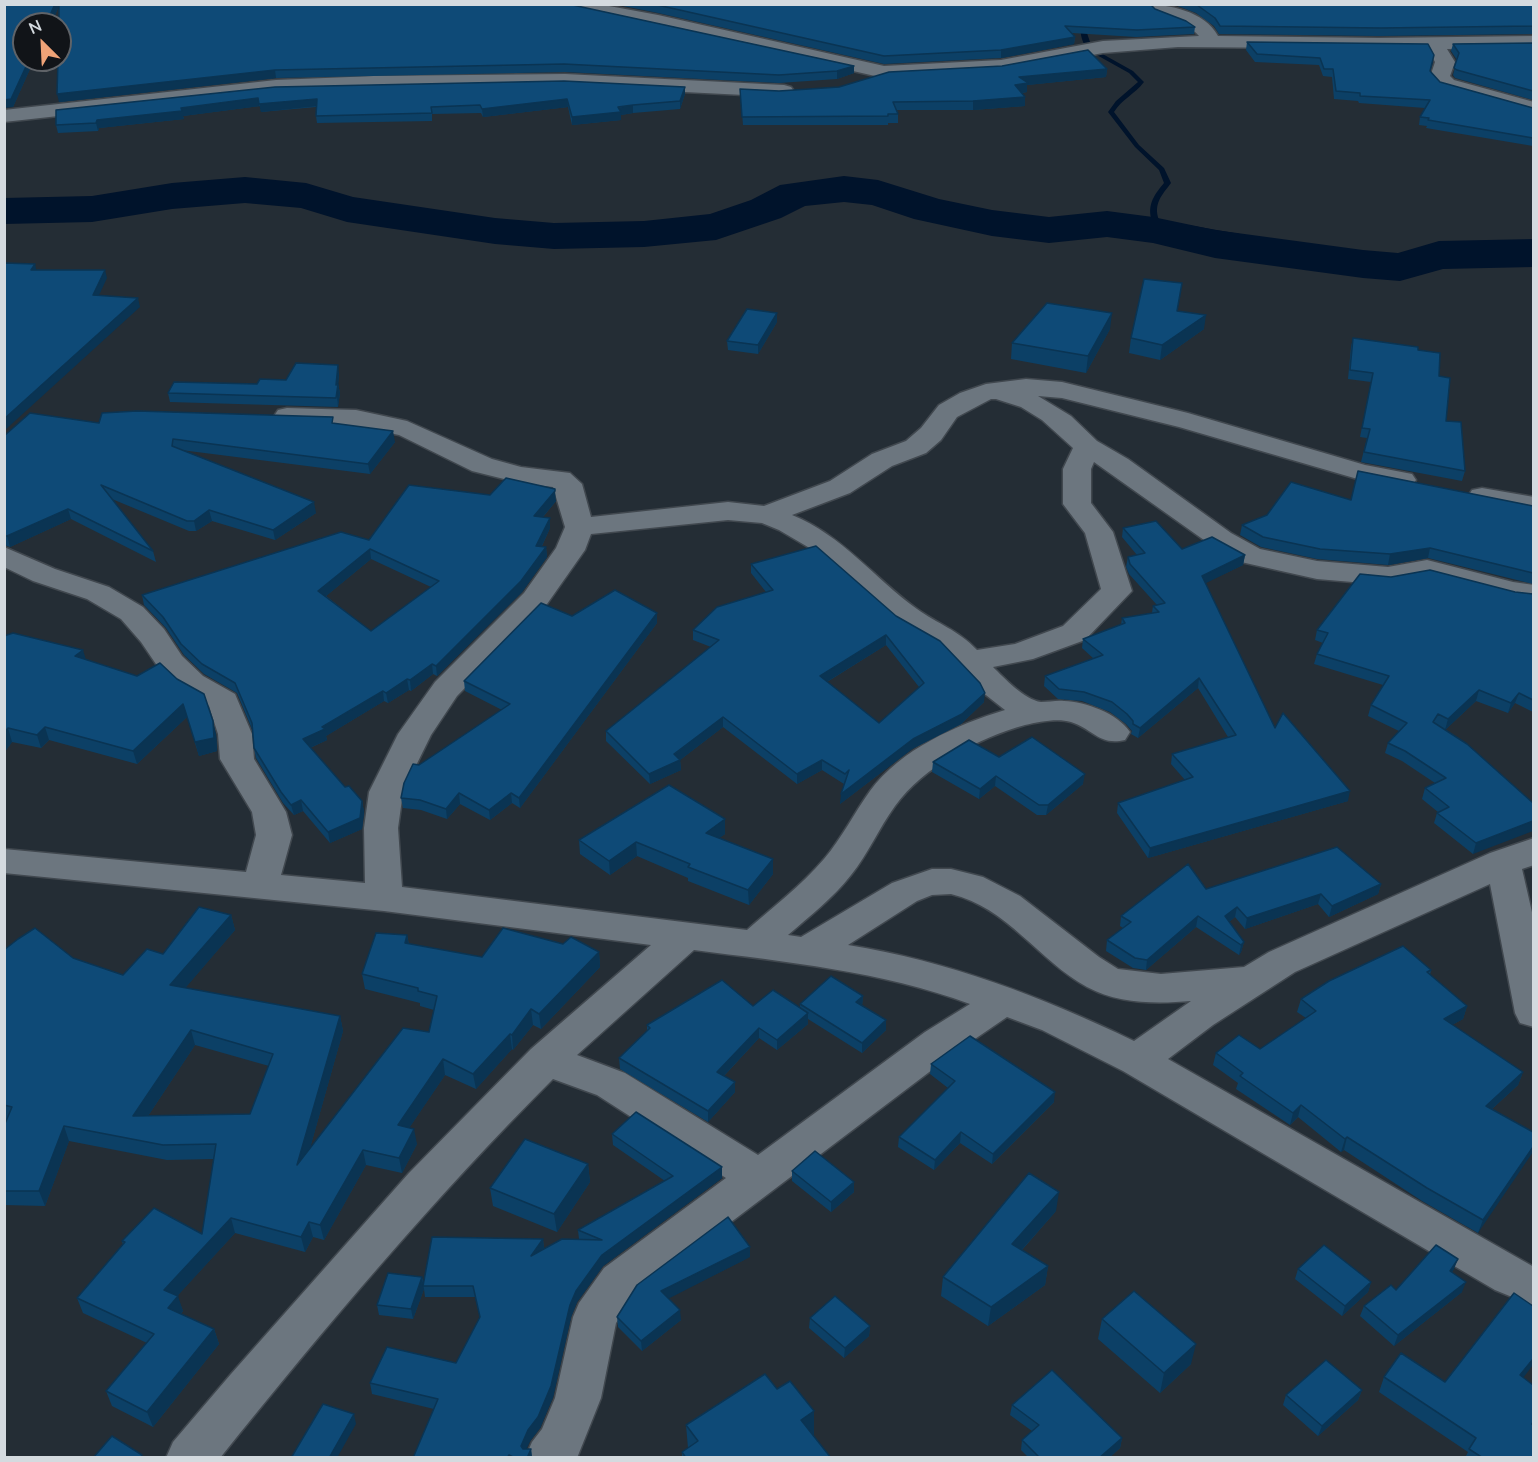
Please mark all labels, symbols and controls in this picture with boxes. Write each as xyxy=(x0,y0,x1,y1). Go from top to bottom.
north arrow xyxy=(12,12,72,72)
text: N xyxy=(26,15,45,40)

